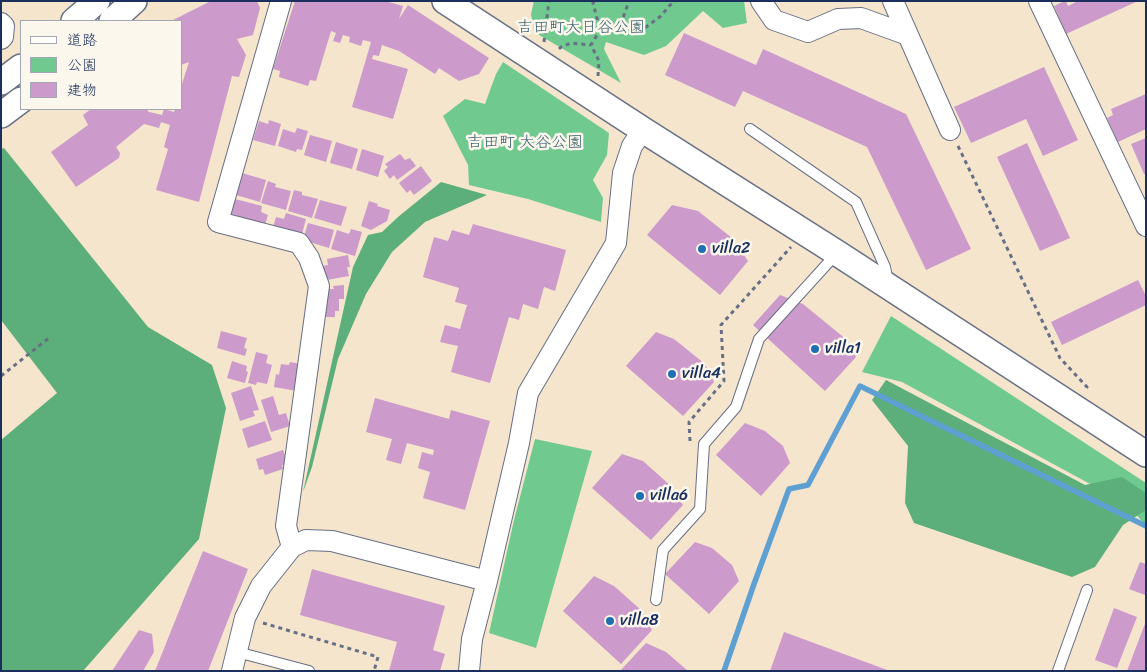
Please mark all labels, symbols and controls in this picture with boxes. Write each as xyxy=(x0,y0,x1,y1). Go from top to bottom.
park label: 吉田町大日谷公園 xyxy=(517,18,645,38)
legend xyxy=(20,20,182,110)
text: 道路 xyxy=(67,27,97,53)
text: 公園 xyxy=(67,52,97,78)
text: 建物 xyxy=(67,77,97,103)
park label: 吉田町 大谷公園 xyxy=(467,133,583,153)
place label: villa2 xyxy=(712,239,750,259)
marker: villa2 xyxy=(696,243,708,255)
place label: villa1 xyxy=(825,339,861,359)
marker: villa1 xyxy=(809,343,821,355)
place label: villa4 xyxy=(682,364,721,384)
marker: villa4 xyxy=(666,368,678,380)
place label: villa6 xyxy=(650,486,688,506)
marker: villa6 xyxy=(634,490,646,502)
place label: villa8 xyxy=(620,611,659,631)
marker: villa8 xyxy=(604,615,616,627)

